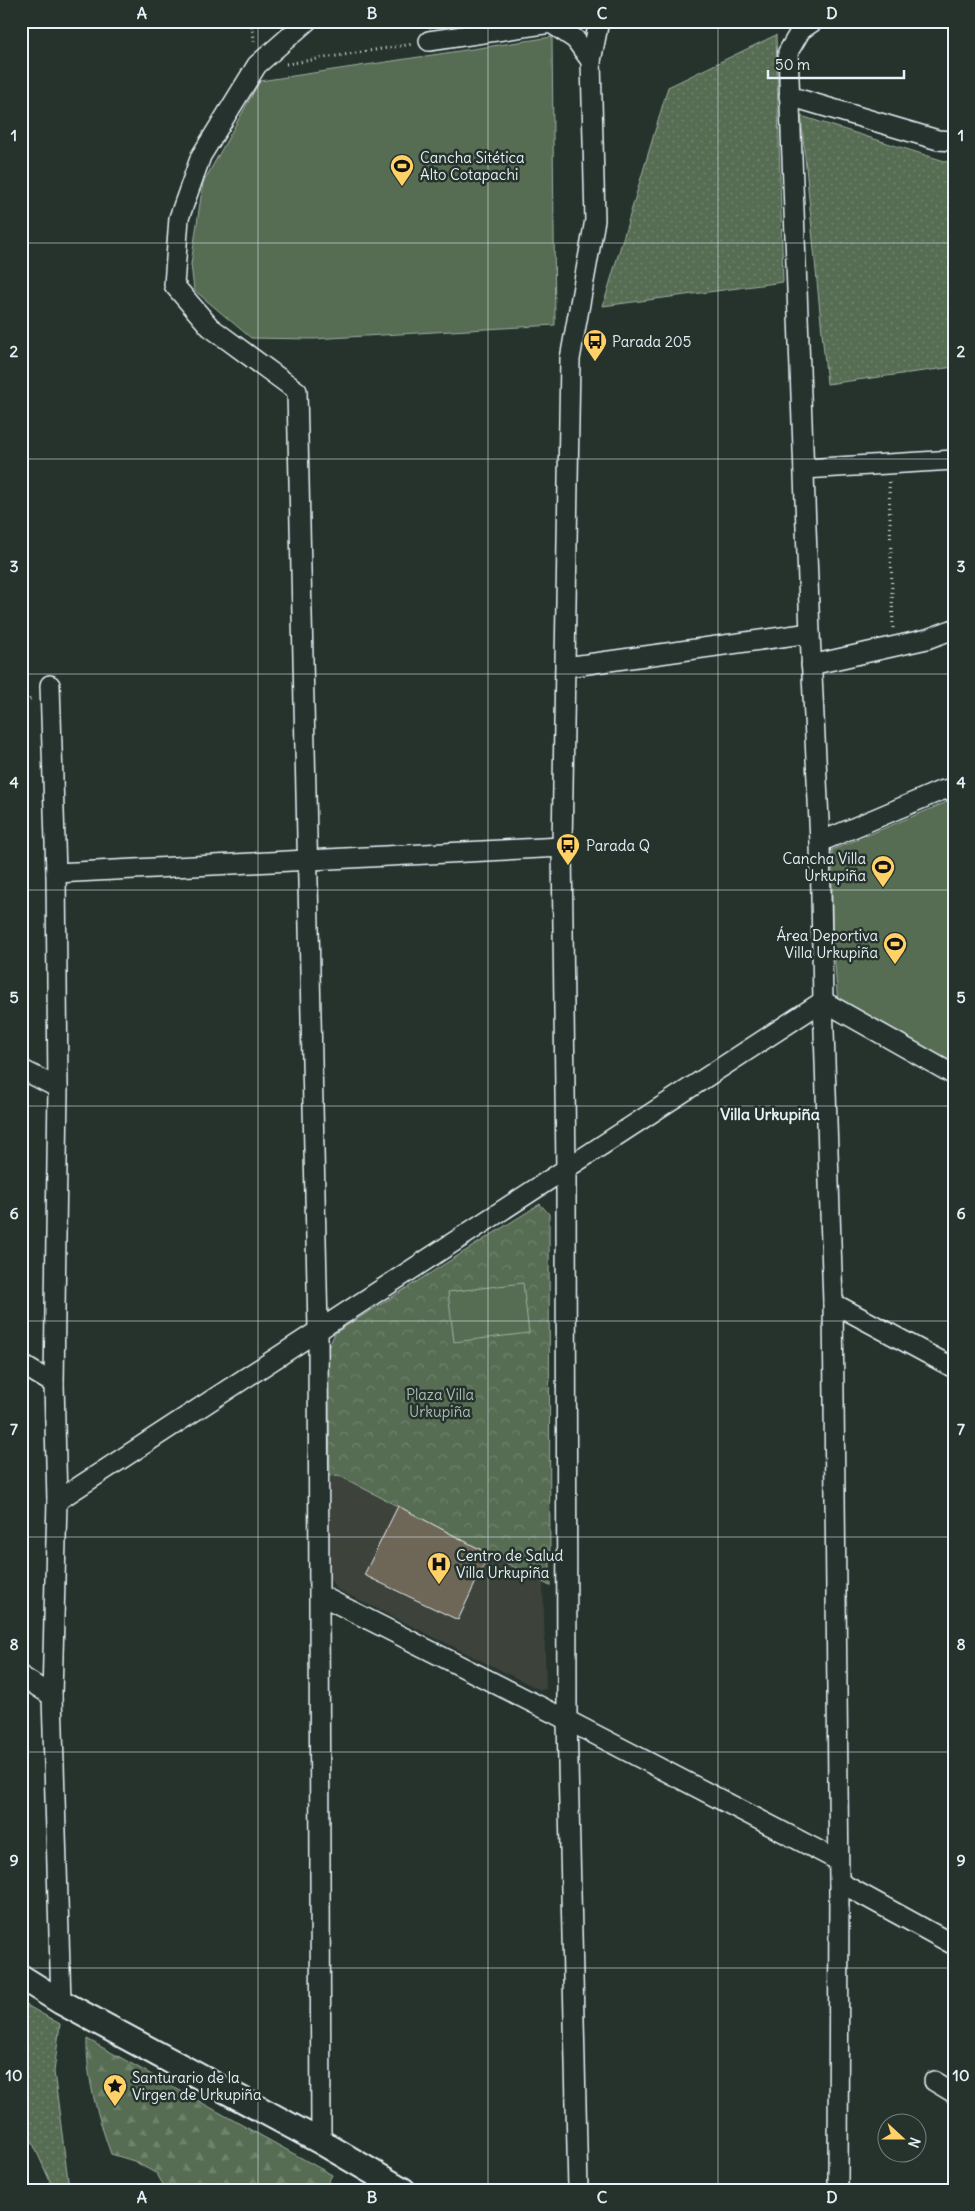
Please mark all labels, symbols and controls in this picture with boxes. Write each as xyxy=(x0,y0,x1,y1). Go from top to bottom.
text: A xyxy=(137,3,147,23)
text: B xyxy=(367,3,378,23)
text: C xyxy=(597,3,608,23)
text: D xyxy=(826,3,838,23)
scale bar xyxy=(768,48,904,80)
text: 50 m xyxy=(775,55,810,74)
text: 1 xyxy=(11,125,17,145)
text: 1 xyxy=(958,125,964,145)
place label: Cancha Sitética Alto Cotapachi xyxy=(420,148,525,184)
sports icon: Cancha Sitética Alto Cotapachi xyxy=(389,153,415,187)
bus stop icon: Parada 205 xyxy=(582,328,608,362)
place label: Parada 205 xyxy=(612,332,691,351)
text: 2 xyxy=(10,341,19,361)
text: 2 xyxy=(957,341,966,361)
text: 3 xyxy=(9,556,19,576)
text: 3 xyxy=(956,556,966,576)
text: 4 xyxy=(9,772,19,792)
text: 4 xyxy=(956,772,966,792)
bus stop icon: Parada Q xyxy=(555,832,581,866)
place label: Parada Q xyxy=(586,836,650,855)
place label: Cancha Villa Urkupiña xyxy=(783,849,866,885)
sports icon: Cancha Villa Urkupiña xyxy=(870,854,896,888)
place label: Área Deportiva Villa Urkupiña xyxy=(776,926,878,962)
sports icon: Área Deportiva Villa Urkupiña xyxy=(882,931,908,965)
text: 5 xyxy=(9,987,19,1007)
text: 5 xyxy=(956,987,966,1007)
district label: Villa Urkupiña xyxy=(720,1104,820,1125)
text: 6 xyxy=(9,1203,19,1223)
text: 6 xyxy=(956,1203,966,1223)
park label: Plaza Villa Urkupiña xyxy=(406,1385,475,1421)
text: 7 xyxy=(10,1419,18,1439)
text: 7 xyxy=(957,1419,965,1439)
place label: Centro de Salud Villa Urkupiña xyxy=(456,1546,564,1582)
hospital icon: Centro de Salud Villa Urkupiña xyxy=(426,1551,452,1585)
text: 8 xyxy=(9,1634,19,1654)
text: 8 xyxy=(956,1634,966,1654)
text: 9 xyxy=(9,1850,19,1870)
text: 9 xyxy=(956,1850,966,1870)
text: 10 xyxy=(6,2065,22,2085)
text: 10 xyxy=(953,2065,969,2085)
place label: Santurario de la Virgen de Urkupiña xyxy=(132,2068,262,2104)
place icon: Santurario de la Virgen de Urkupiña xyxy=(102,2073,128,2107)
north arrow xyxy=(878,2114,928,2164)
text: N xyxy=(904,2135,924,2150)
text: A xyxy=(137,2187,147,2207)
text: B xyxy=(367,2187,378,2207)
text: C xyxy=(597,2187,608,2207)
text: D xyxy=(826,2187,838,2207)

